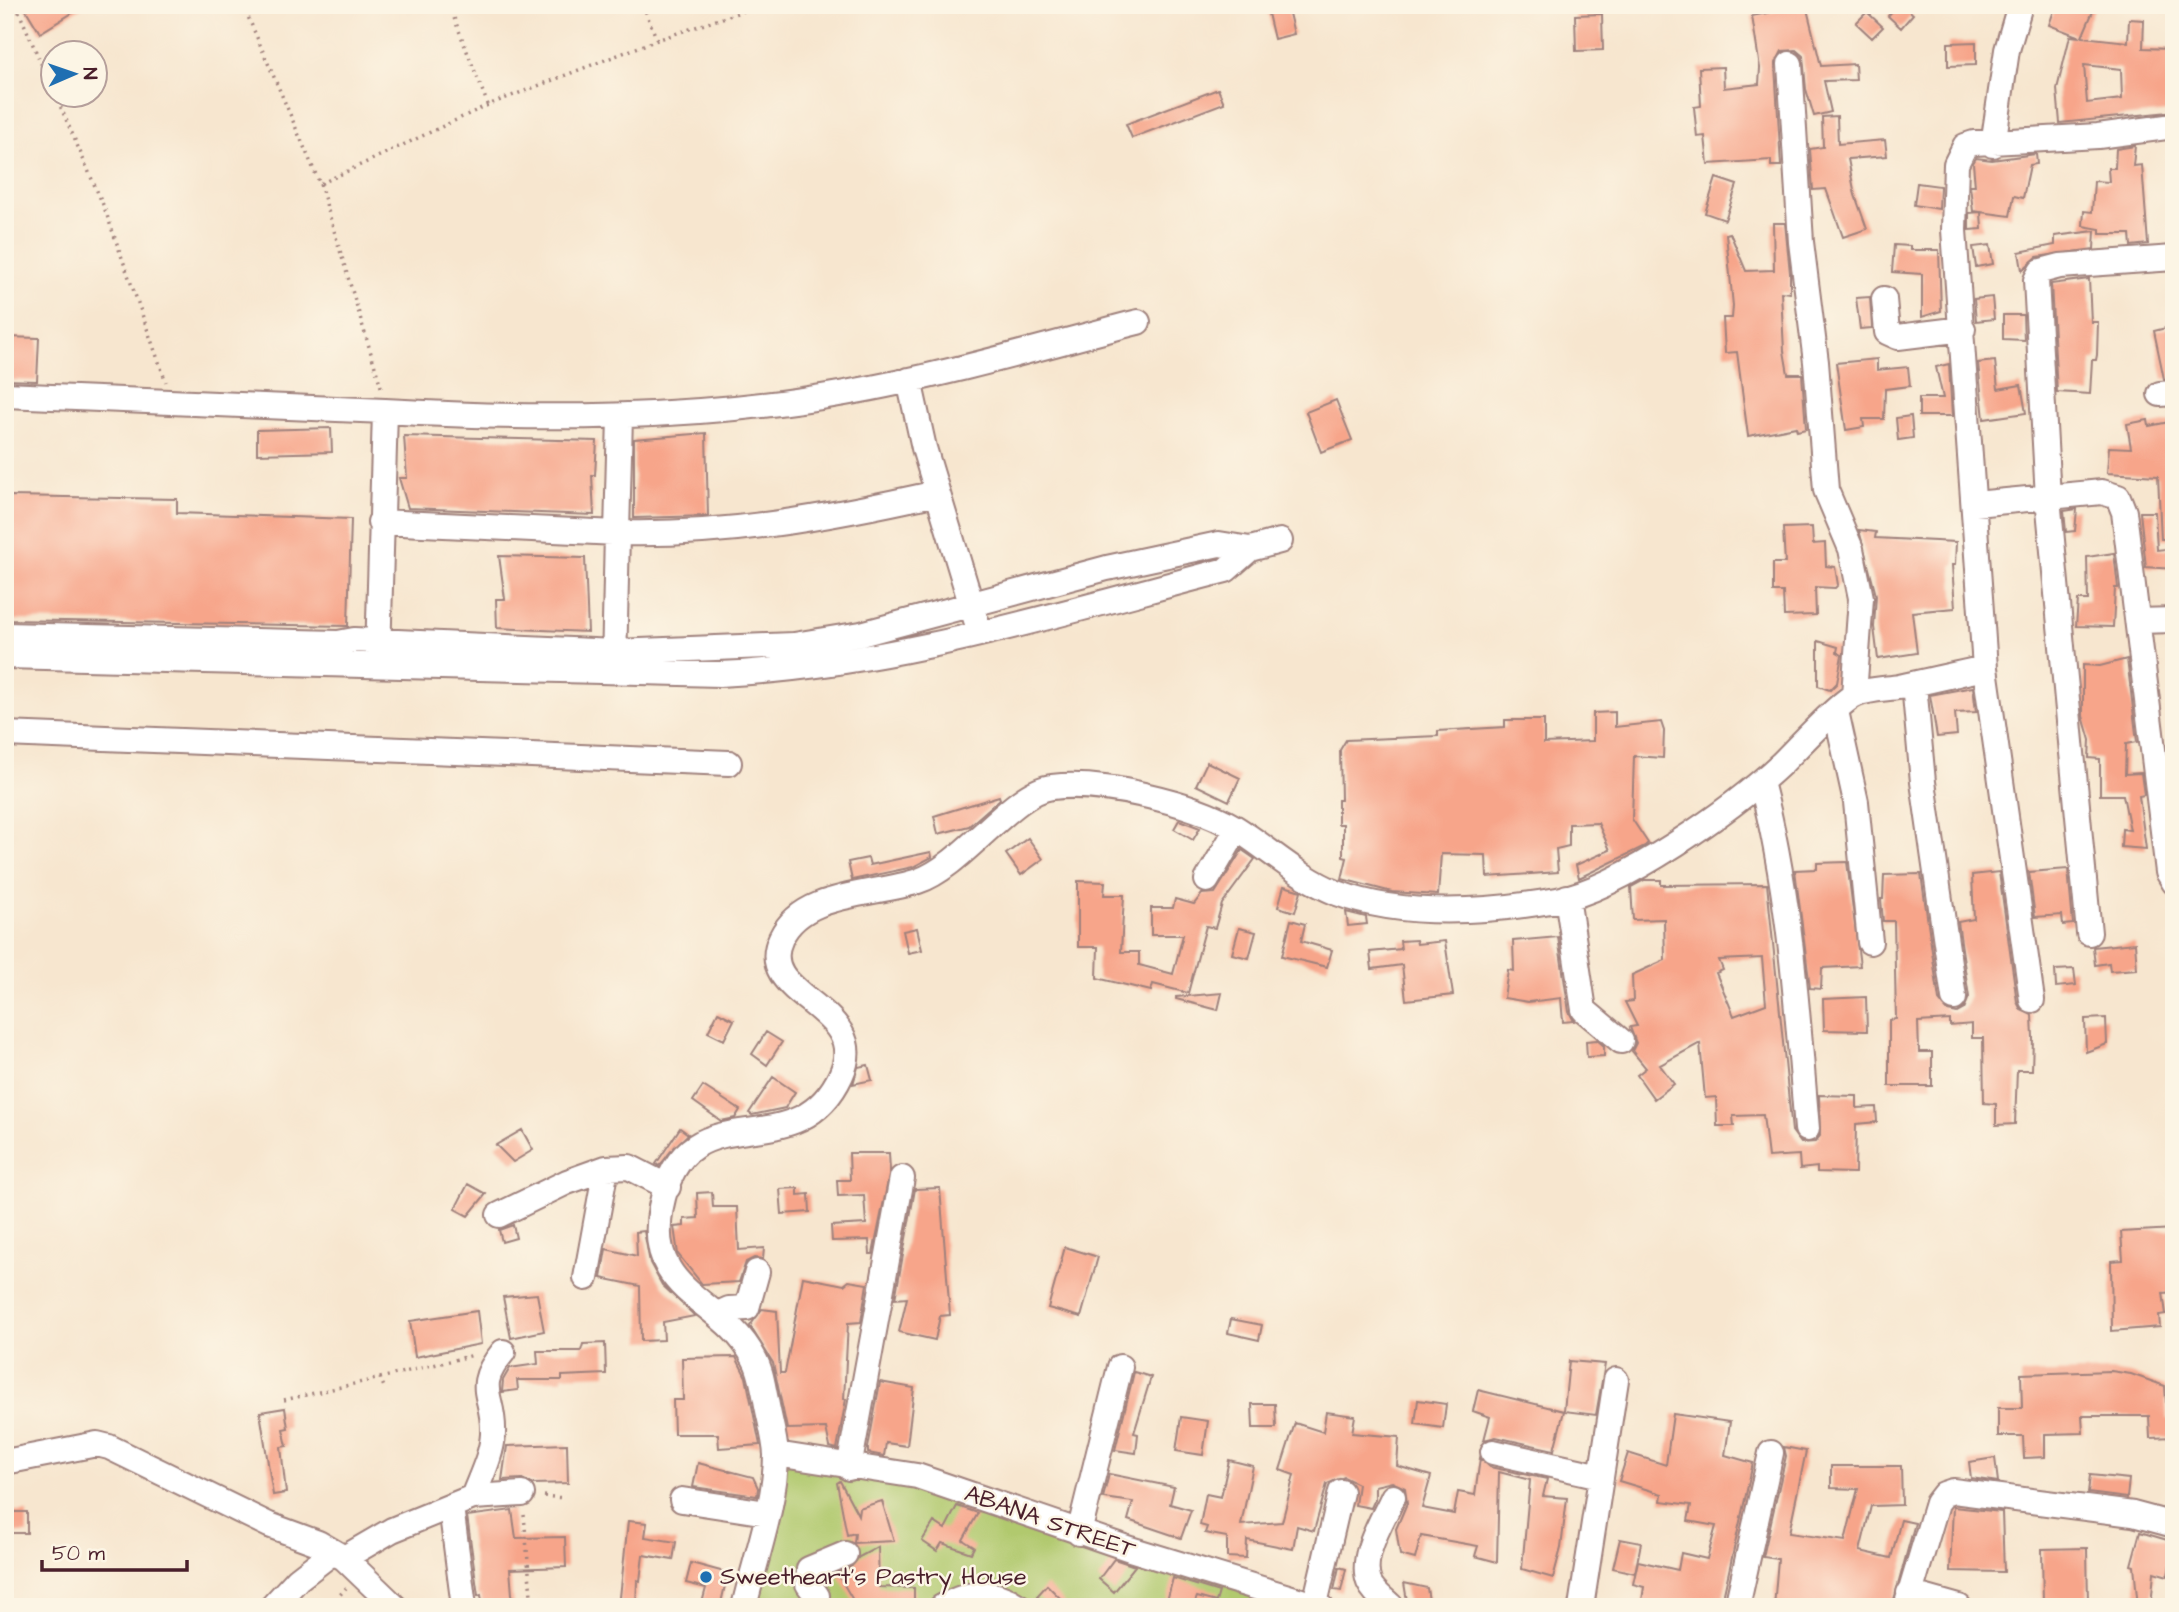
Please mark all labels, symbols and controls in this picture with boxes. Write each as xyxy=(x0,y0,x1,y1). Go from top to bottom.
north arrow xyxy=(38,38,108,108)
text: N xyxy=(76,67,103,80)
street label: ABANA STREET xyxy=(960,1477,1140,1567)
scale bar xyxy=(42,1528,187,1572)
text: 50 m xyxy=(52,1539,106,1568)
place label: Sweetheart's Pastry House xyxy=(720,1560,1027,1595)
marker: Sweetheart's Pastry House xyxy=(698,1569,714,1585)

